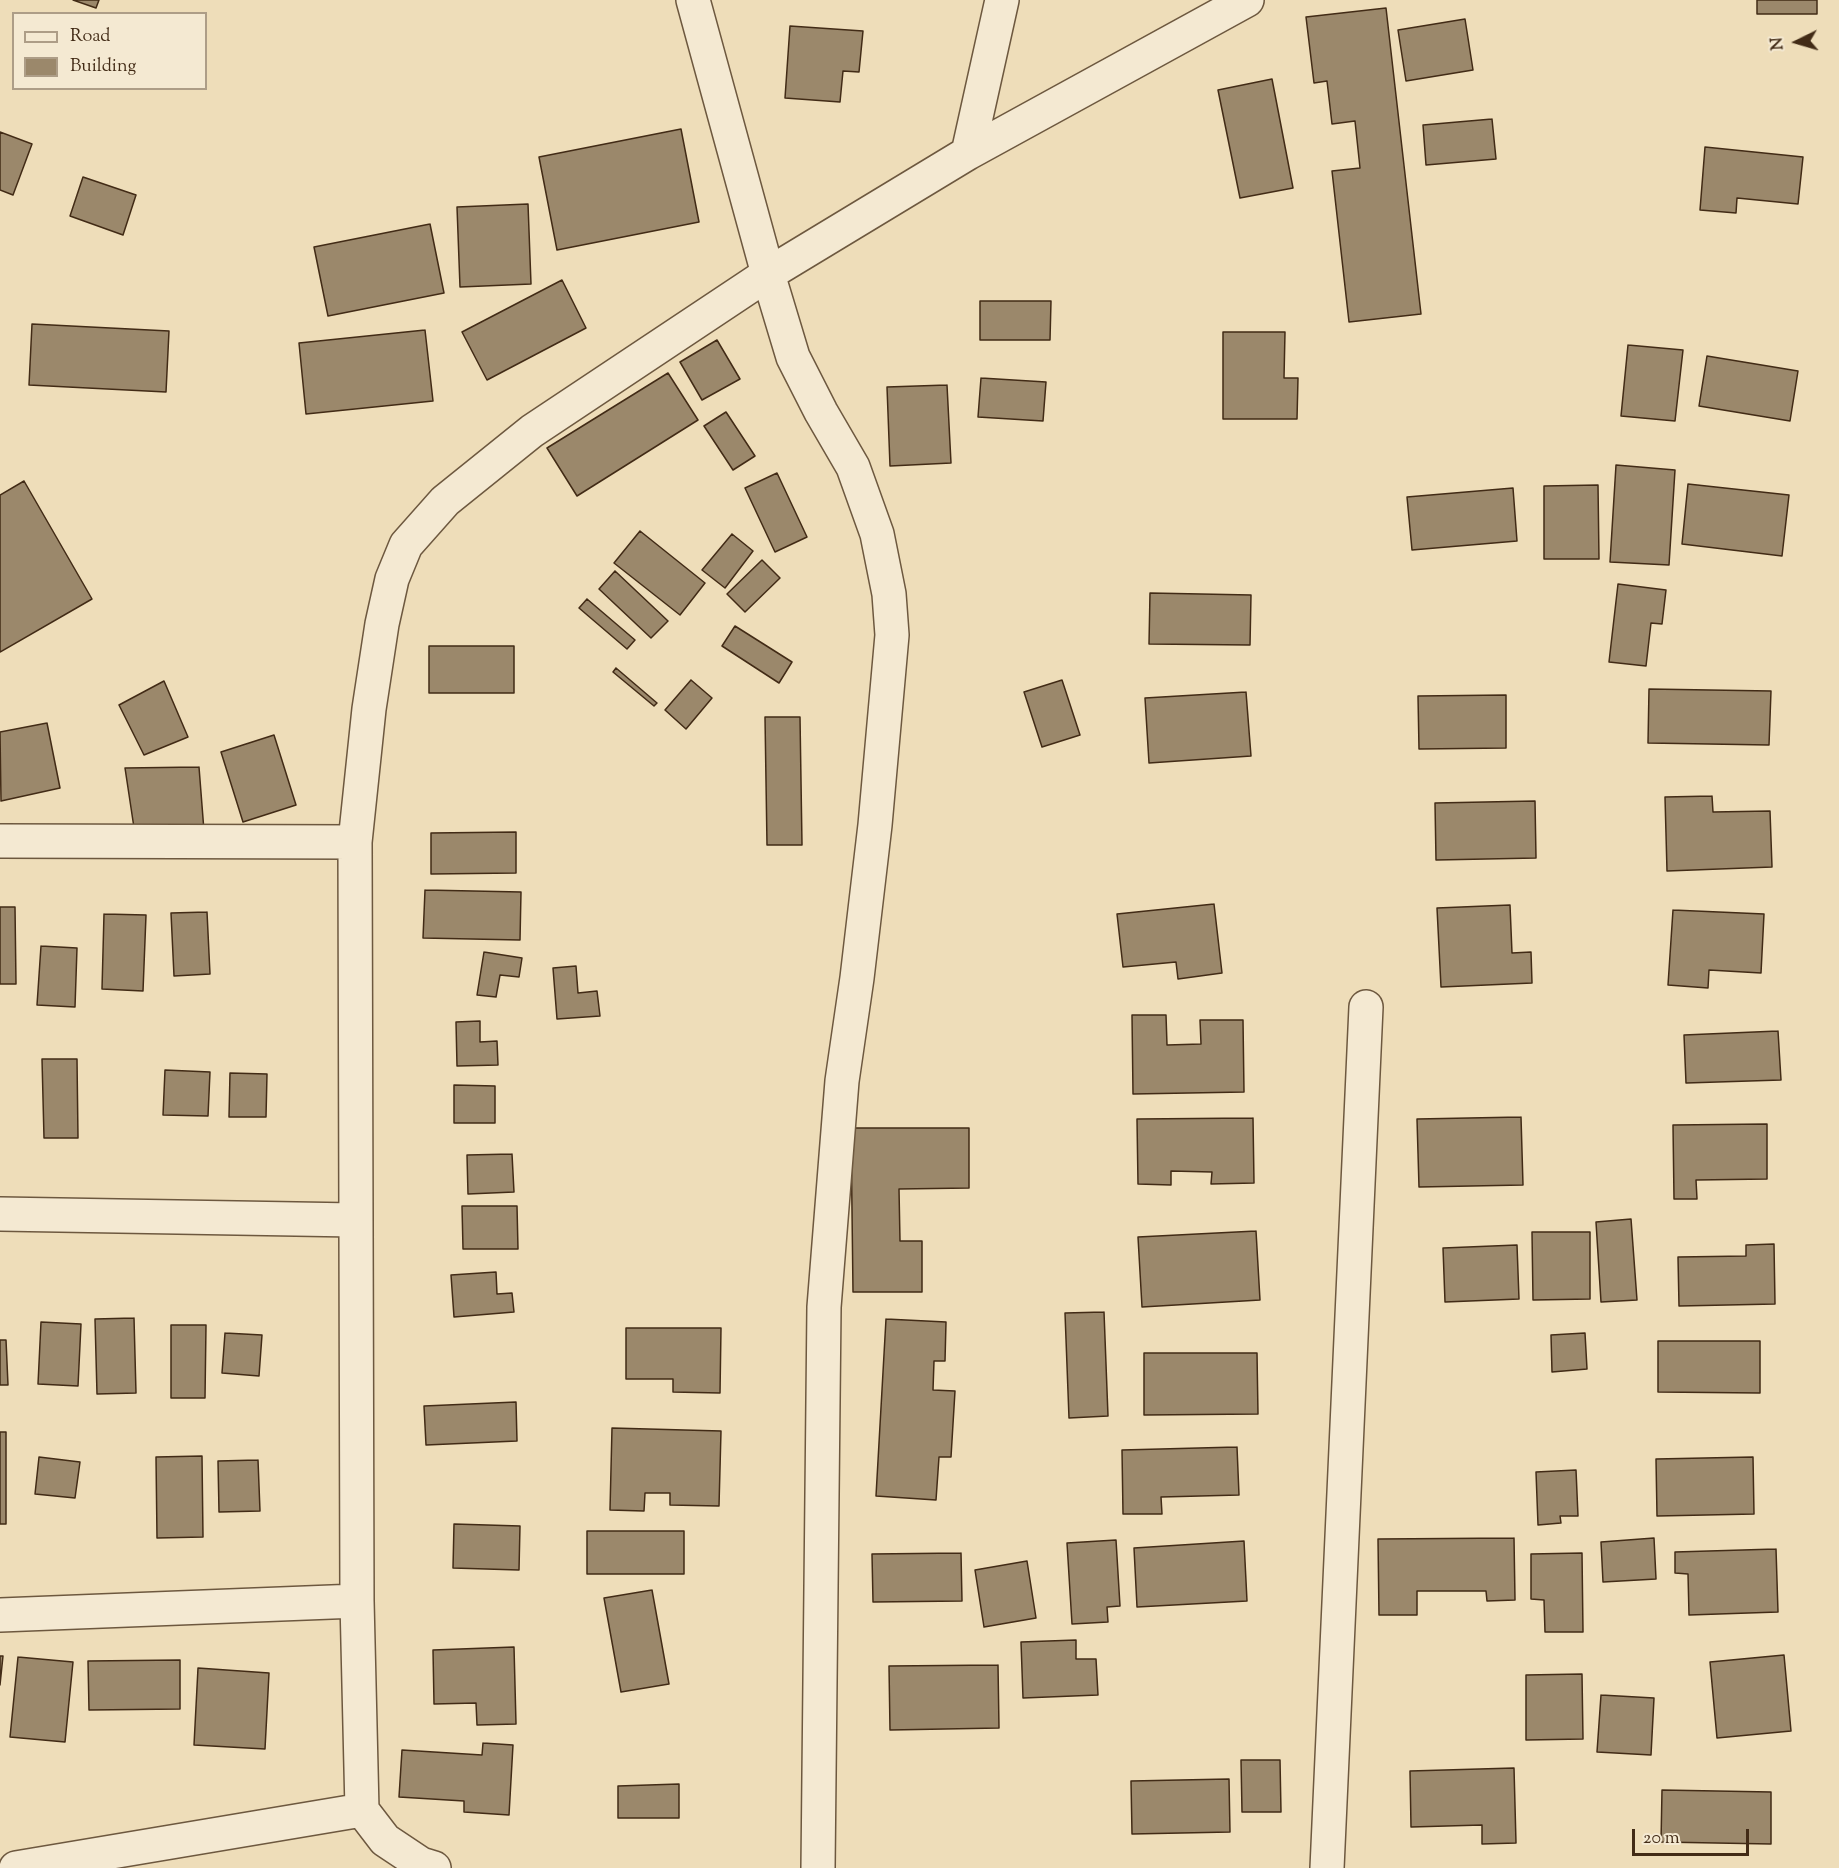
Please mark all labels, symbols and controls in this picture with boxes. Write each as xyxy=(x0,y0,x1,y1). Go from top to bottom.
legend xyxy=(12,12,207,90)
north arrow xyxy=(1767,12,1827,72)
text: Road xyxy=(70,24,110,50)
text: N xyxy=(1767,36,1791,51)
text: Building xyxy=(70,54,136,80)
scale bar xyxy=(1635,1817,1752,1855)
text: 20 m xyxy=(1643,1826,1680,1852)

